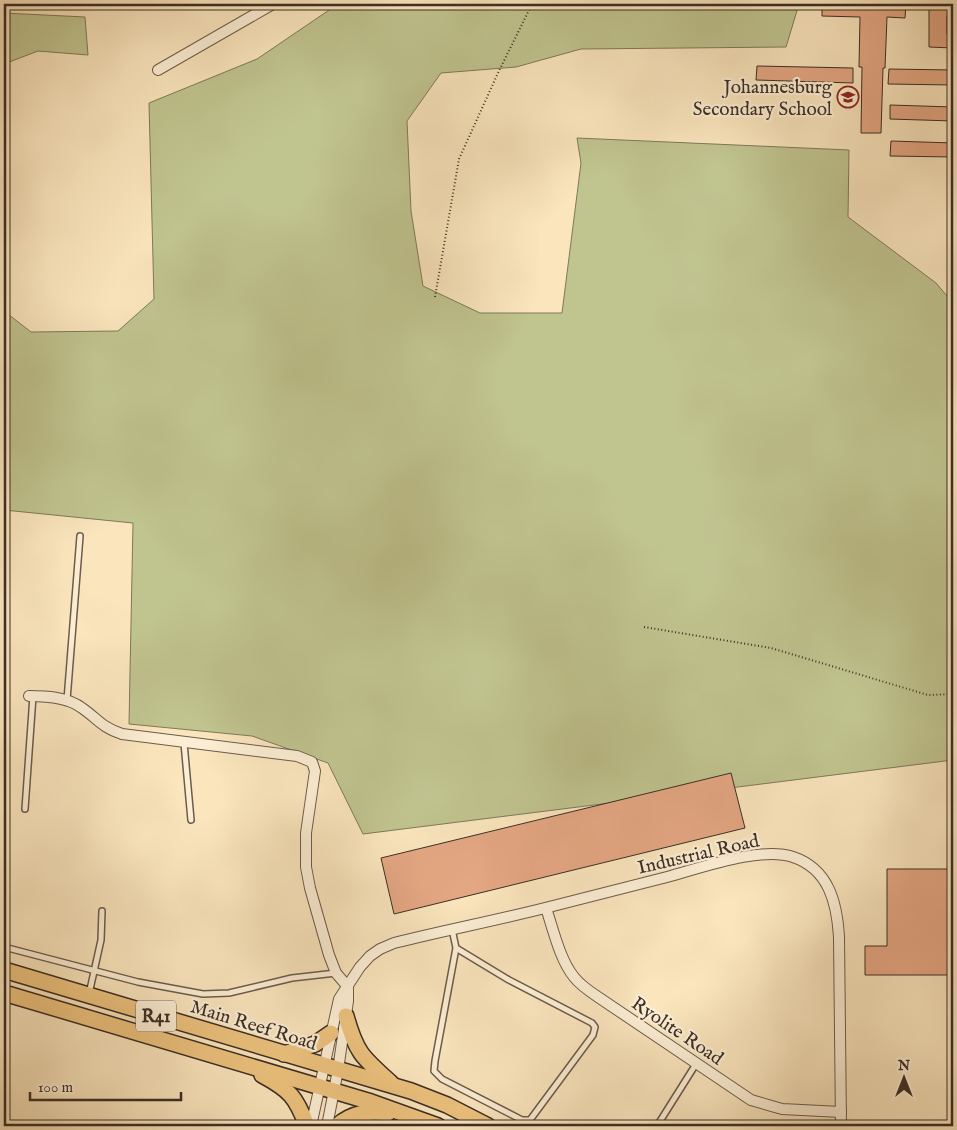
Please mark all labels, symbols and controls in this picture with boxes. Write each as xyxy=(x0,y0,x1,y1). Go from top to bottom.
place label: Johannesburg Secondary School xyxy=(693,76,833,122)
school or university icon: Johannesburg Secondary School xyxy=(836,85,860,109)
street label: Industrial Road xyxy=(635,829,762,881)
street label: Ryolite Road xyxy=(626,992,728,1072)
street label: Main Reef Road xyxy=(187,995,320,1057)
road number: R41 xyxy=(136,1000,176,1032)
north arrow xyxy=(880,1052,930,1102)
text: N xyxy=(897,1057,910,1075)
scale bar xyxy=(30,1070,181,1102)
text: 100 m xyxy=(38,1078,74,1097)

